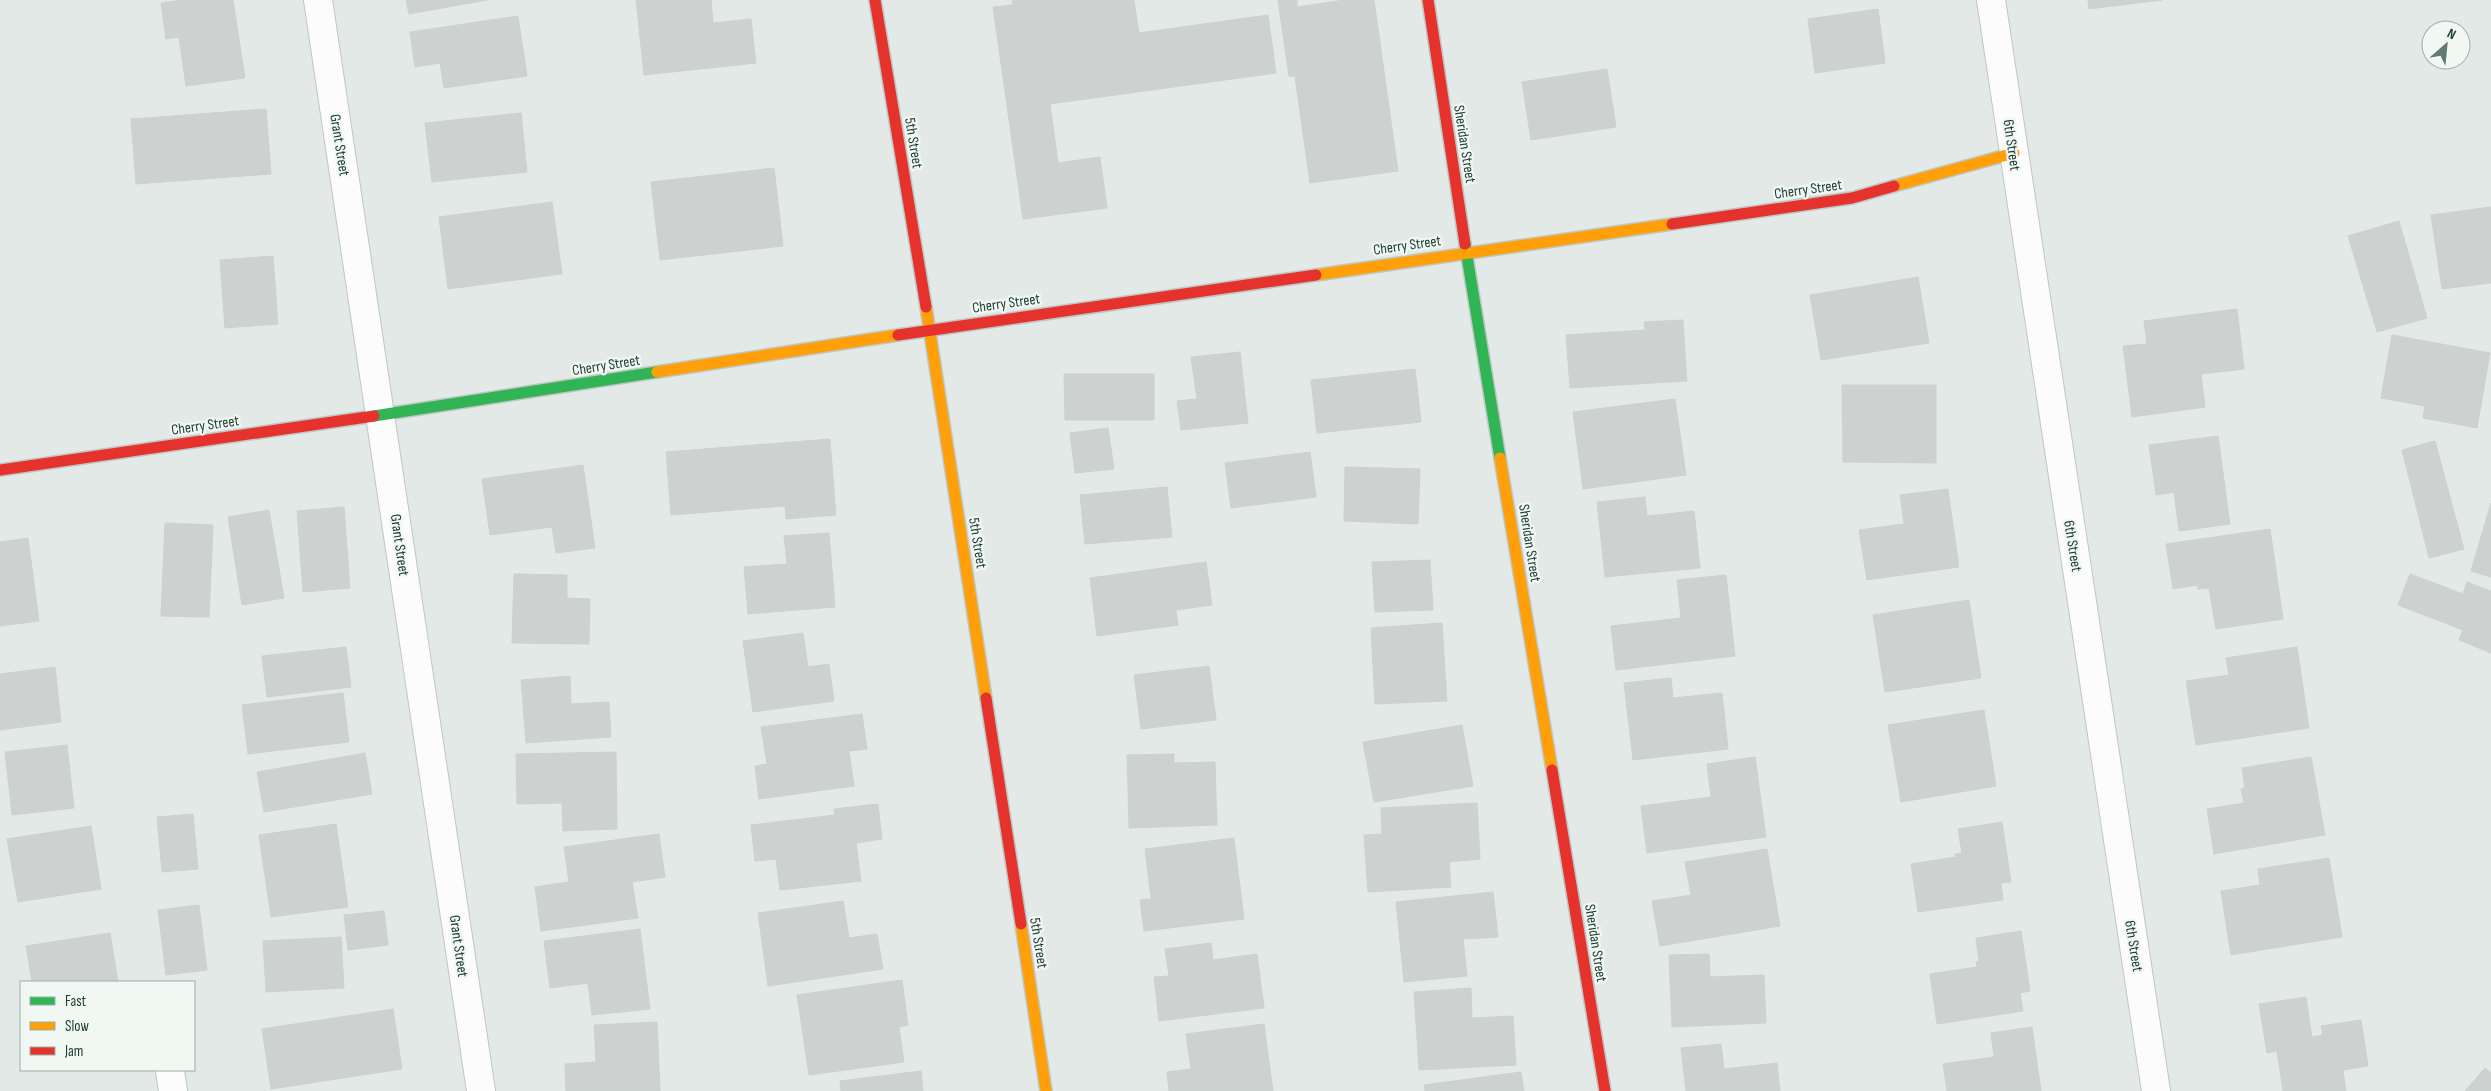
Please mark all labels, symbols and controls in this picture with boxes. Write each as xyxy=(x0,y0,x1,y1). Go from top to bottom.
north arrow xyxy=(2421,20,2471,70)
text: N xyxy=(2444,25,2459,43)
street label: Sheridan Street xyxy=(1449,104,1480,185)
street label: Grant Street xyxy=(325,113,354,178)
street label: 5th Street xyxy=(900,116,927,170)
street label: 6th Street xyxy=(1999,118,2025,172)
street label: Cherry Street xyxy=(1773,175,1844,204)
street label: Cherry Street xyxy=(1372,231,1443,260)
street label: Cherry Street xyxy=(971,289,1042,318)
street label: Cherry Street xyxy=(571,351,642,380)
street label: Cherry Street xyxy=(170,411,241,440)
street label: Sheridan Street xyxy=(1514,503,1545,584)
street label: Grant Street xyxy=(386,513,413,578)
street label: 5th Street xyxy=(964,516,991,570)
street label: 6th Street xyxy=(2059,519,2086,573)
street label: Sheridan Street xyxy=(1580,903,1611,984)
street label: Grant Street xyxy=(445,914,472,979)
street label: 5th Street xyxy=(1025,916,1052,970)
street label: 6th Street xyxy=(2120,919,2147,973)
legend xyxy=(20,981,195,1071)
text: Fast xyxy=(65,992,87,1011)
text: Slow xyxy=(65,1017,89,1036)
text: Jam xyxy=(64,1042,83,1061)

